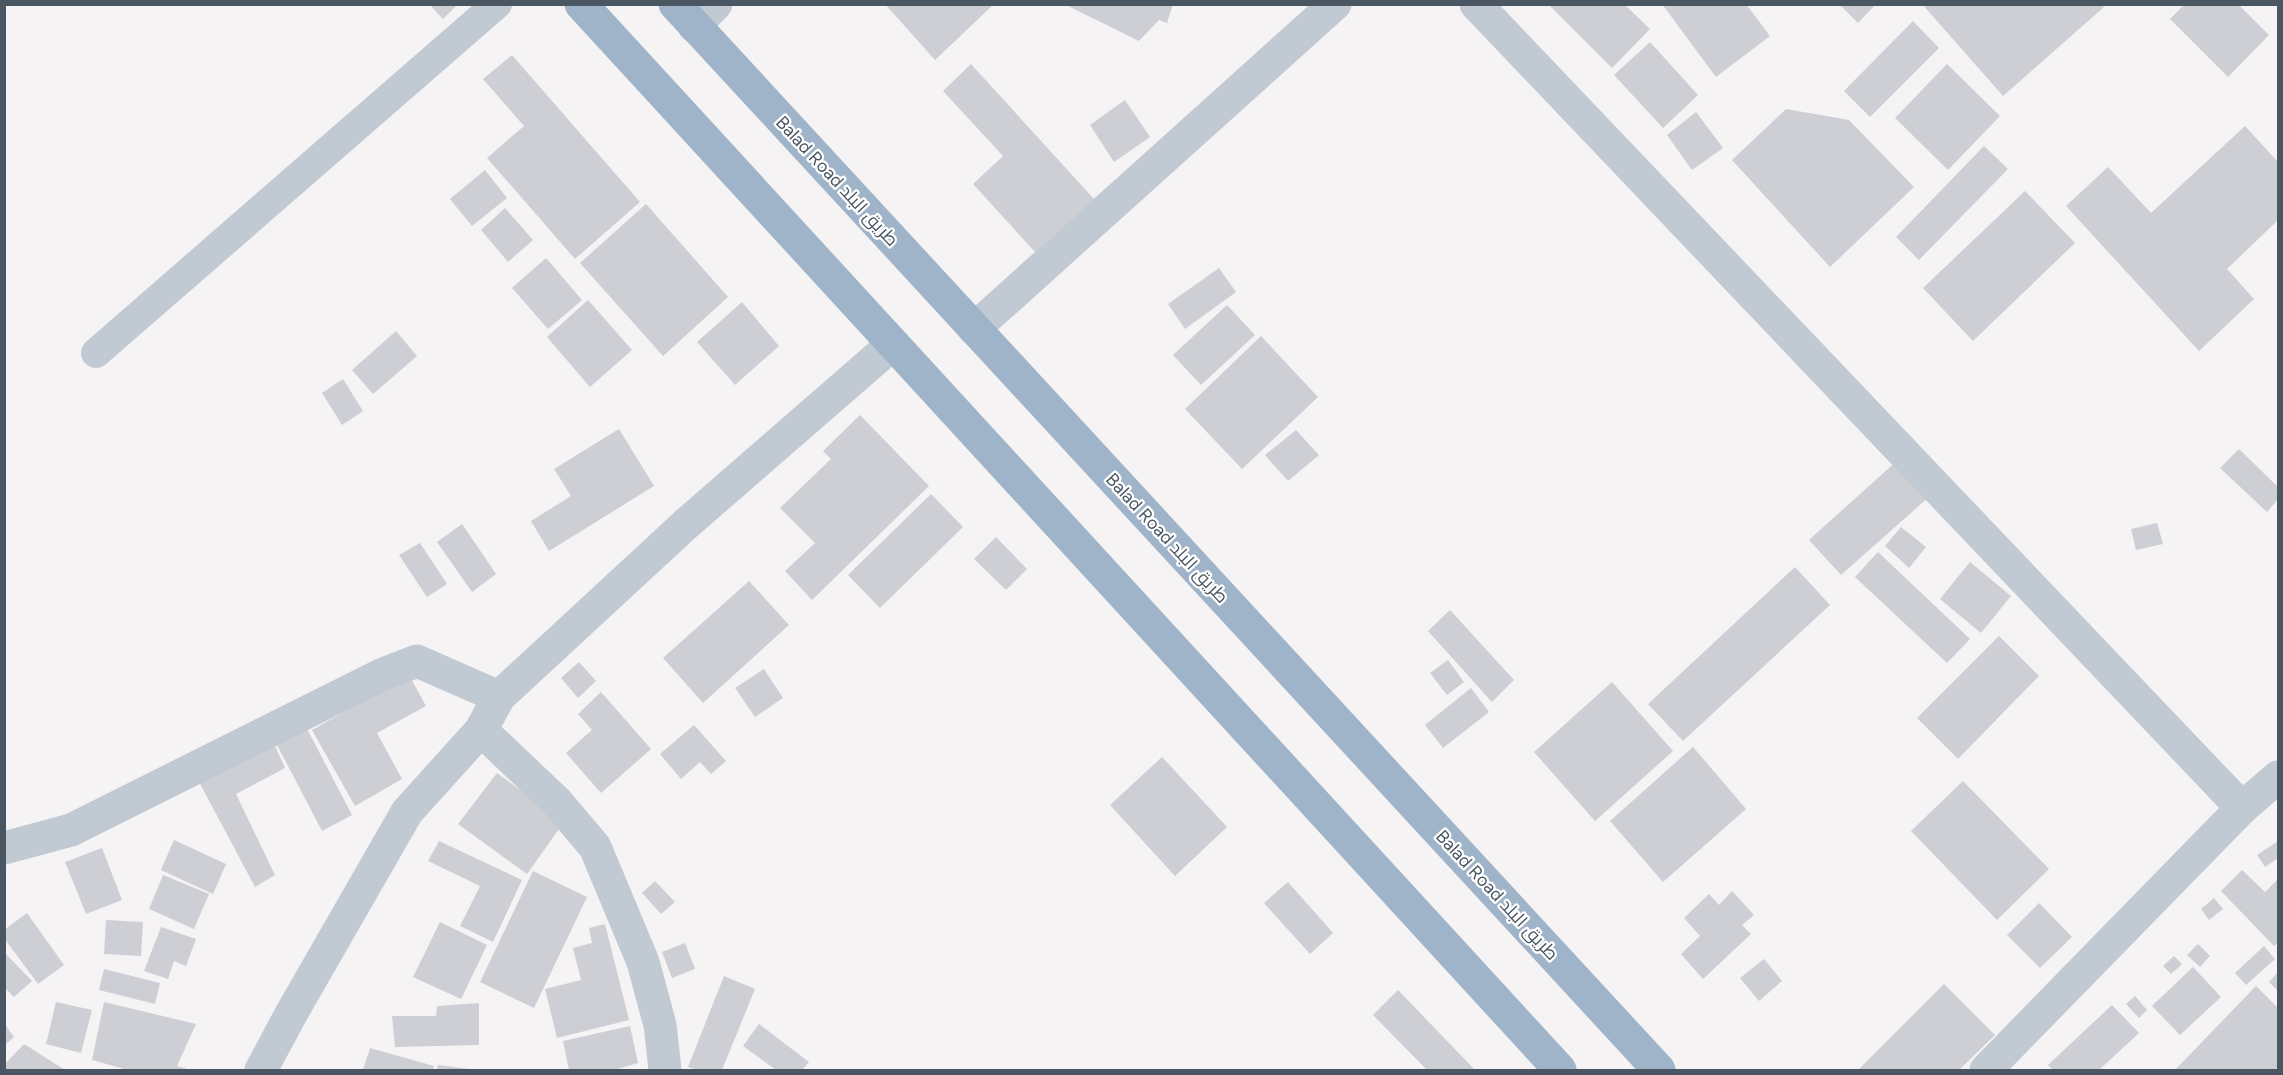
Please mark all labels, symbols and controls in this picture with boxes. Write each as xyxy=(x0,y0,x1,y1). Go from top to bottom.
street label: Balad Road طريق البلد xyxy=(770,111,903,251)
street label: Balad Road طريق البلد xyxy=(1100,468,1233,608)
street label: Balad Road طريق البلد xyxy=(1430,825,1563,965)

